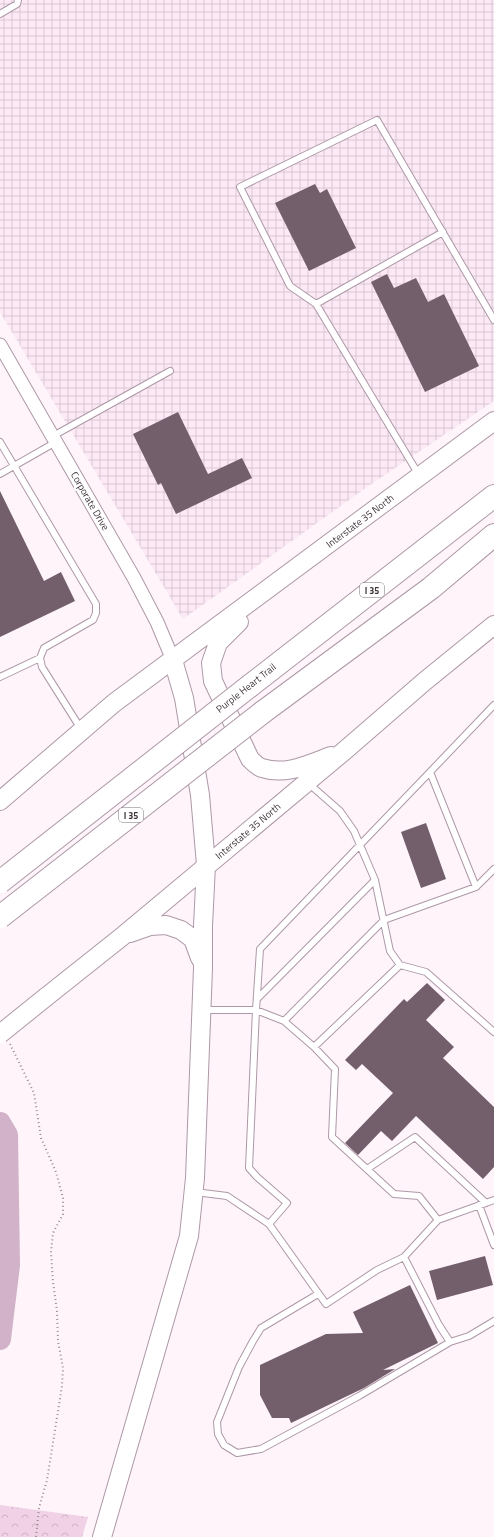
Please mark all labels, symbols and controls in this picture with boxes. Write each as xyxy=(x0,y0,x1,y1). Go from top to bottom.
street label: Corporate Drive xyxy=(67,469,113,533)
street label: Interstate 35 North xyxy=(323,490,397,552)
road number: I 35 xyxy=(360,583,384,597)
street label: Purple Heart Trail xyxy=(213,660,279,716)
street label: Interstate 35 North xyxy=(212,799,284,863)
road number: I 35 xyxy=(119,808,143,822)

